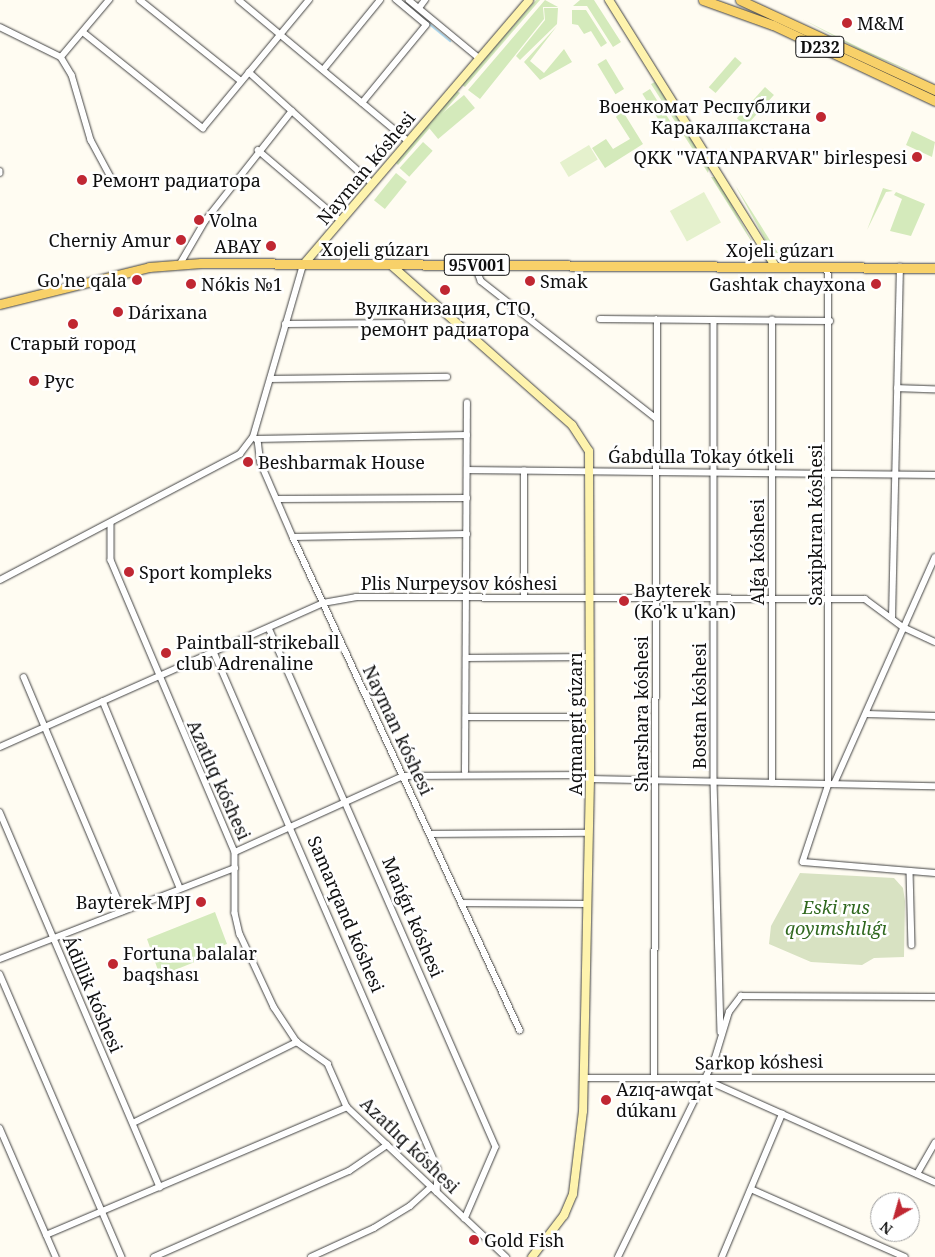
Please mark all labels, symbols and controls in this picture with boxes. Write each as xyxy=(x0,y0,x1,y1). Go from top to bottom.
place label: M&M xyxy=(857,12,904,34)
marker: M&M xyxy=(841,17,853,29)
road number: D232 xyxy=(795,34,845,61)
place label: Военкомат Республики Каракалпакстана xyxy=(599,96,811,138)
street label: Nayman kóshesi xyxy=(312,107,420,229)
marker: Военкомат Республики Каракалпакстана xyxy=(815,111,827,123)
place label: QKK "VATANPARVAR" birlespesi xyxy=(633,146,907,168)
marker: QKK "VATANPARVAR" birlespesi xyxy=(911,151,923,163)
place label: Ремонт радиатора xyxy=(92,169,261,191)
marker: Ремонт радиатора xyxy=(76,174,88,186)
place label: Volna xyxy=(209,209,258,231)
marker: Volna xyxy=(193,214,205,226)
place label: Cherniy Amur xyxy=(49,229,171,251)
marker: Cherniy Amur xyxy=(175,234,187,246)
place label: ABAY xyxy=(214,235,261,257)
street label: Xojeli gúzarı xyxy=(321,238,429,260)
street label: Xojeli gúzarı xyxy=(726,239,834,261)
marker: ABAY xyxy=(265,240,277,252)
road number: 95V001 xyxy=(443,252,511,278)
place label: Go'ne qala xyxy=(37,269,127,291)
place label: Smak xyxy=(540,270,587,292)
place label: Nókis №1 xyxy=(201,273,283,295)
place label: Gashtak chayxona xyxy=(709,273,866,295)
marker: Go'ne qala xyxy=(131,274,143,286)
marker: Smak xyxy=(524,275,536,287)
marker: Nókis №1 xyxy=(185,278,197,290)
marker: Gashtak chayxona xyxy=(870,278,882,290)
marker: Вулканизация, СТО, ремонт радиатора xyxy=(439,284,451,296)
place label: Вулканизация, СТО, ремонт радиатора xyxy=(355,298,535,340)
place label: Dárixana xyxy=(128,301,208,323)
marker: Dárixana xyxy=(112,306,124,318)
marker: Старый город xyxy=(67,318,79,330)
place label: Старый город xyxy=(10,332,136,354)
place label: Рус xyxy=(44,370,74,392)
marker: Рус xyxy=(28,375,40,387)
street label: Saxipkıran kóshesi xyxy=(804,444,826,606)
street label: Ǵabdulla Tokay ótkeli xyxy=(608,445,794,467)
place label: Beshbarmak House xyxy=(258,451,425,473)
marker: Beshbarmak House xyxy=(242,456,254,468)
street label: Alǵa kóshesi xyxy=(746,499,768,605)
place label: Sport kompleks xyxy=(139,561,272,583)
marker: Sport kompleks xyxy=(123,566,135,578)
street label: Plis Nurpeysov kóshesi xyxy=(361,572,557,594)
place label: Bayterek (Ko'k u'kan) xyxy=(634,580,736,622)
marker: Bayterek (Ko'k u'kan) xyxy=(618,595,630,607)
place label: Paintball-strikeball club Adrenaline xyxy=(176,632,339,674)
street label: Sharshara kóshesi xyxy=(630,636,652,792)
street label: Bostan kóshesi xyxy=(688,643,710,769)
marker: Paintball-strikeball club Adrenaline xyxy=(160,647,172,659)
street label: Aqmangıt gúzarı xyxy=(564,652,586,796)
street label: Nayman kóshesi xyxy=(358,662,438,798)
street label: Azatlıq kóshesi xyxy=(183,717,255,843)
street label: Samarqand kóshesi xyxy=(303,833,389,995)
street label: Mańǵıt kóshesi xyxy=(378,854,448,980)
place label: Bayterek MPJ xyxy=(76,891,191,913)
marker: Bayterek MPJ xyxy=(195,896,207,908)
park label: Eski rus qoyımshılıǵı xyxy=(785,897,887,940)
street label: Ádillik kóshesi xyxy=(59,932,127,1056)
place label: Fortuna balalar baqshası xyxy=(123,943,257,986)
marker: Fortuna balalar baqshası xyxy=(107,958,119,970)
street label: Sarkop kóshesi xyxy=(695,1050,823,1074)
place label: Azıq-awqat dúkanı xyxy=(616,1079,713,1122)
street label: Azatlıq kóshesi xyxy=(356,1092,464,1198)
marker: Azıq-awqat dúkanı xyxy=(600,1094,612,1106)
north arrow xyxy=(870,1192,920,1242)
text: N xyxy=(876,1218,896,1239)
place label: Gold Fish xyxy=(484,1229,564,1251)
marker: Gold Fish xyxy=(468,1234,480,1246)

